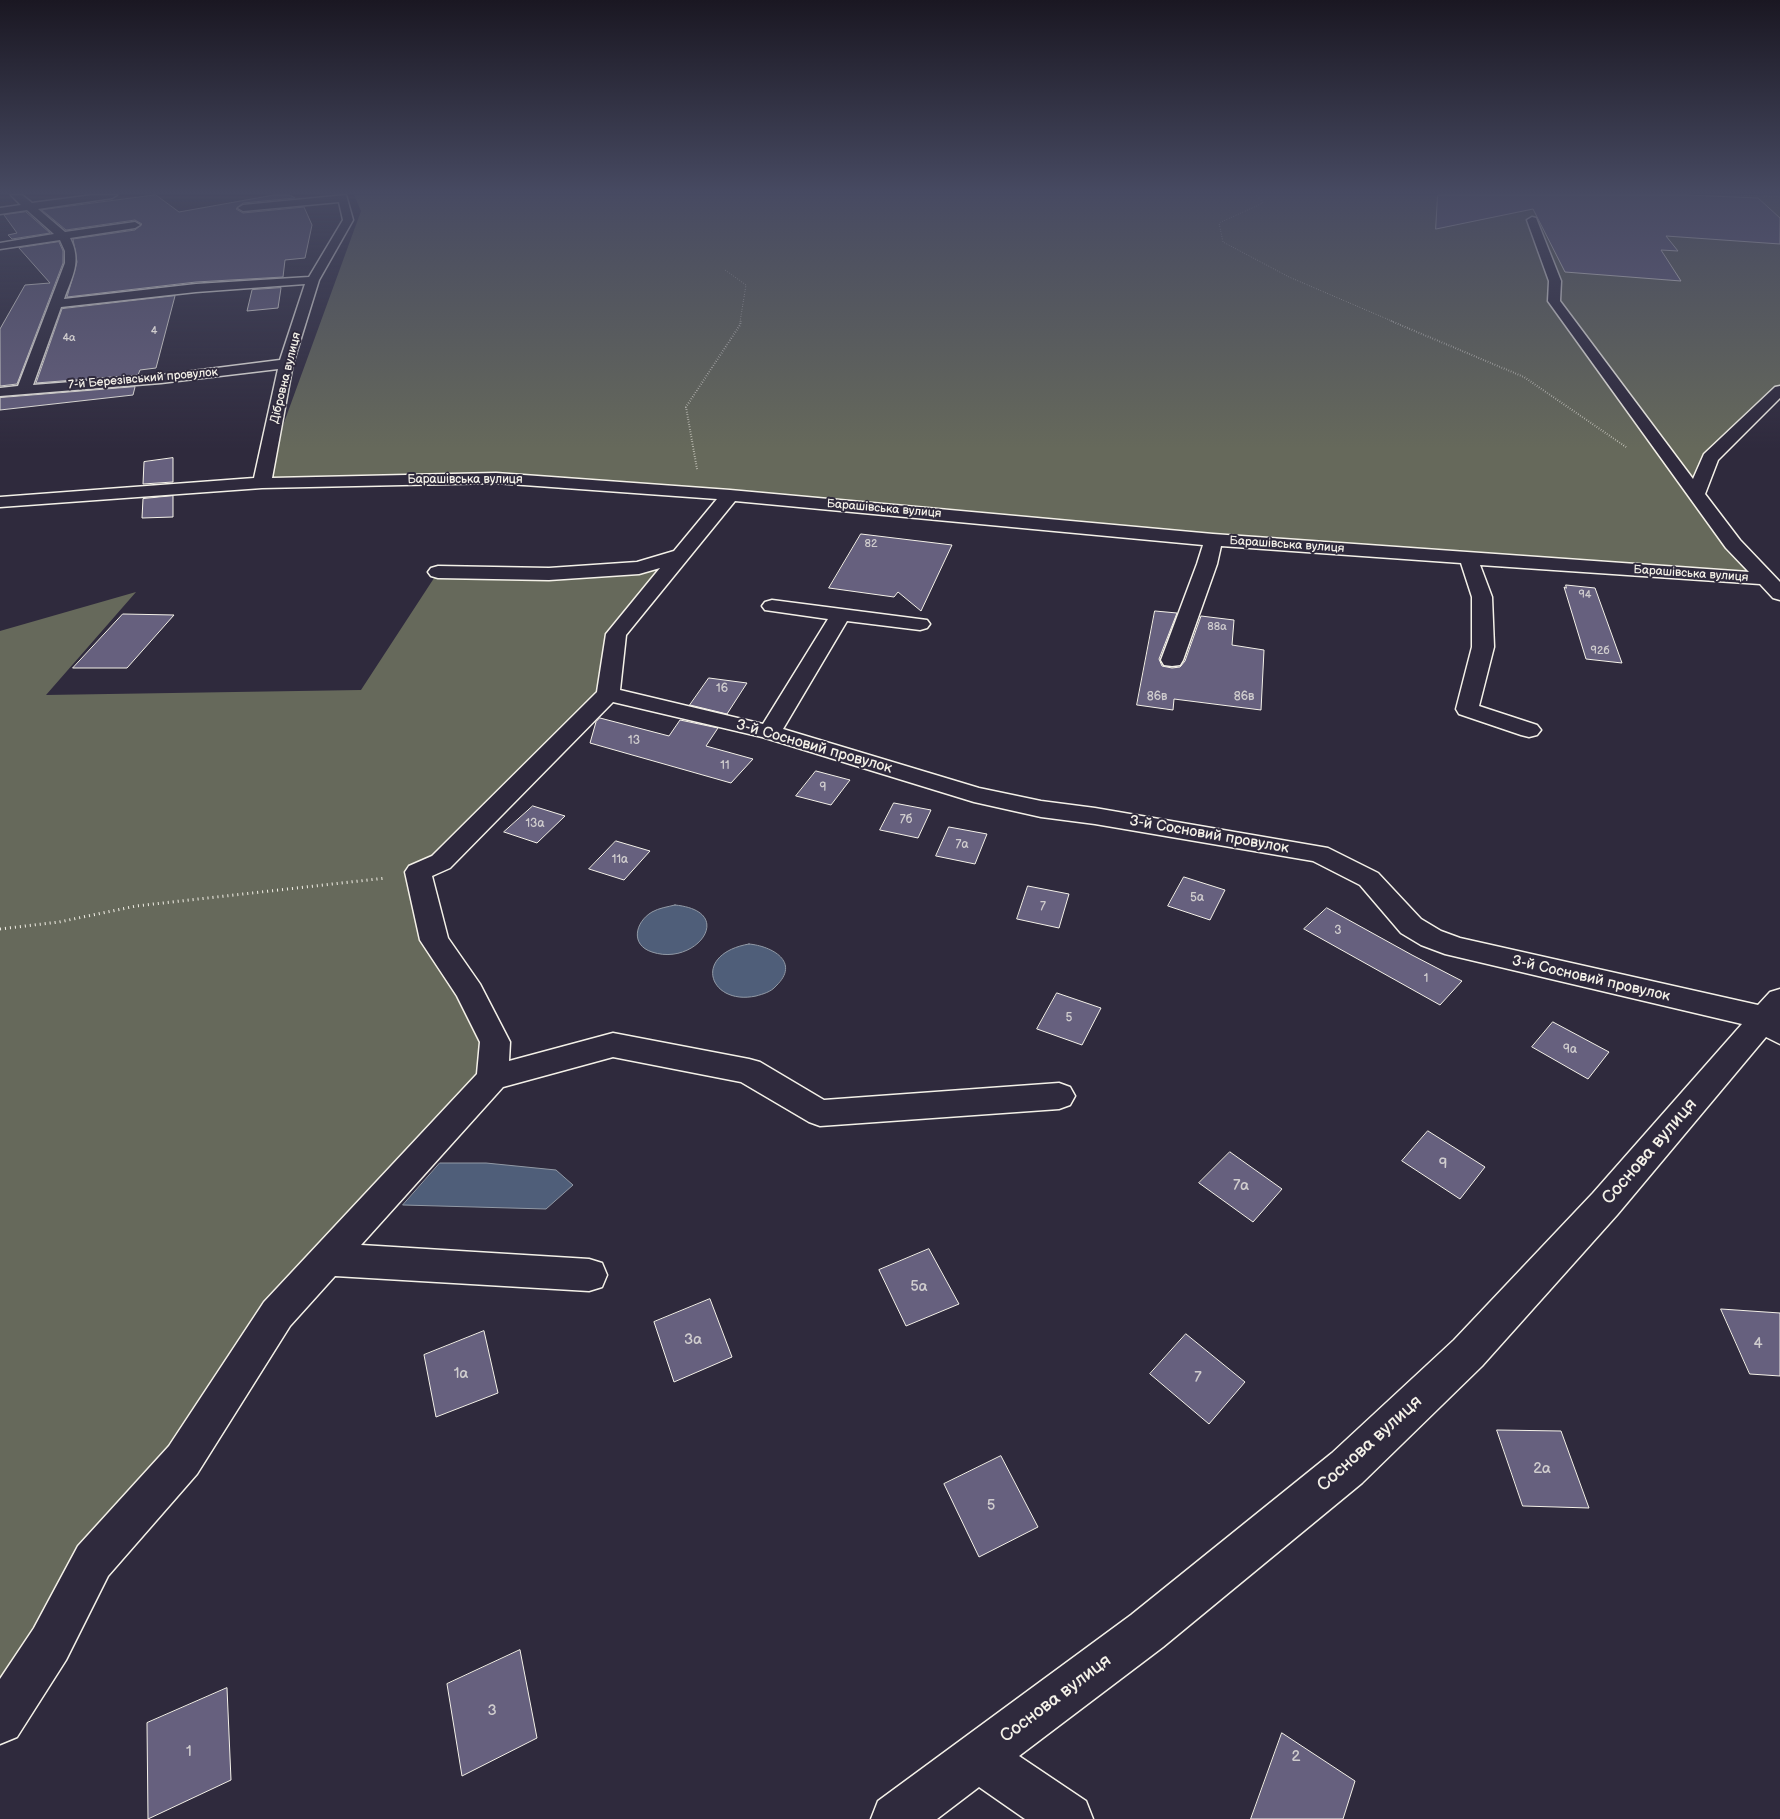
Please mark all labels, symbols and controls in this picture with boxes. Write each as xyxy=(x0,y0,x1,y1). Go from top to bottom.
house number: 4 xyxy=(151,324,157,338)
house number: 4а xyxy=(62,331,76,345)
street label: Дібровна вулиця xyxy=(268,331,304,425)
street label: 7-й Березівський провулок xyxy=(68,365,218,393)
street label: Барашівська вулиця xyxy=(407,473,523,487)
street label: Барашівська вулиця xyxy=(826,497,942,521)
street label: Барашівська вулиця xyxy=(1229,534,1345,556)
house number: 82 xyxy=(865,537,877,551)
street label: Барашівська вулиця xyxy=(1633,563,1749,585)
house number: 94 xyxy=(1578,588,1592,602)
house number: 88а xyxy=(1207,620,1227,634)
house number: 92б xyxy=(1591,644,1609,658)
house number: 16 xyxy=(716,682,728,696)
house number: 86в xyxy=(1147,690,1167,704)
house number: 86в xyxy=(1234,690,1254,704)
street label: 3-й Сосновий провулок xyxy=(734,716,894,778)
house number: 13 xyxy=(628,734,640,748)
house number: 11 xyxy=(720,759,730,773)
house number: 9 xyxy=(820,781,826,795)
street label: 3-й Сосновий провулок xyxy=(1128,812,1290,858)
house number: 7б xyxy=(900,813,912,827)
house number: 13а xyxy=(525,817,545,831)
house number: 7а xyxy=(956,838,968,852)
house number: 11а xyxy=(612,853,628,867)
house number: 5а xyxy=(1190,891,1204,905)
house number: 7 xyxy=(1040,900,1046,914)
house number: 3 xyxy=(1334,924,1342,938)
street label: 3-й Сосновий провулок xyxy=(1510,952,1672,1006)
house number: 1 xyxy=(1424,972,1428,986)
house number: 5 xyxy=(1066,1011,1072,1025)
house number: 9а xyxy=(1563,1043,1577,1057)
street label: Соснова вулиця xyxy=(1598,1095,1702,1209)
house number: 9 xyxy=(1439,1155,1447,1173)
house number: 7а xyxy=(1233,1177,1249,1195)
house number: 5а xyxy=(910,1278,928,1296)
house number: 3а xyxy=(684,1331,702,1349)
house number: 4 xyxy=(1753,1335,1763,1353)
house number: 1а xyxy=(454,1365,468,1383)
house number: 7 xyxy=(1194,1369,1202,1387)
street label: Соснова вулиця xyxy=(1313,1391,1427,1497)
house number: 2а xyxy=(1533,1460,1551,1478)
house number: 5 xyxy=(987,1497,995,1515)
street label: Соснова вулиця xyxy=(996,1650,1116,1748)
house number: 3 xyxy=(487,1702,497,1720)
house number: 1 xyxy=(186,1743,192,1761)
house number: 2 xyxy=(1292,1748,1300,1766)

